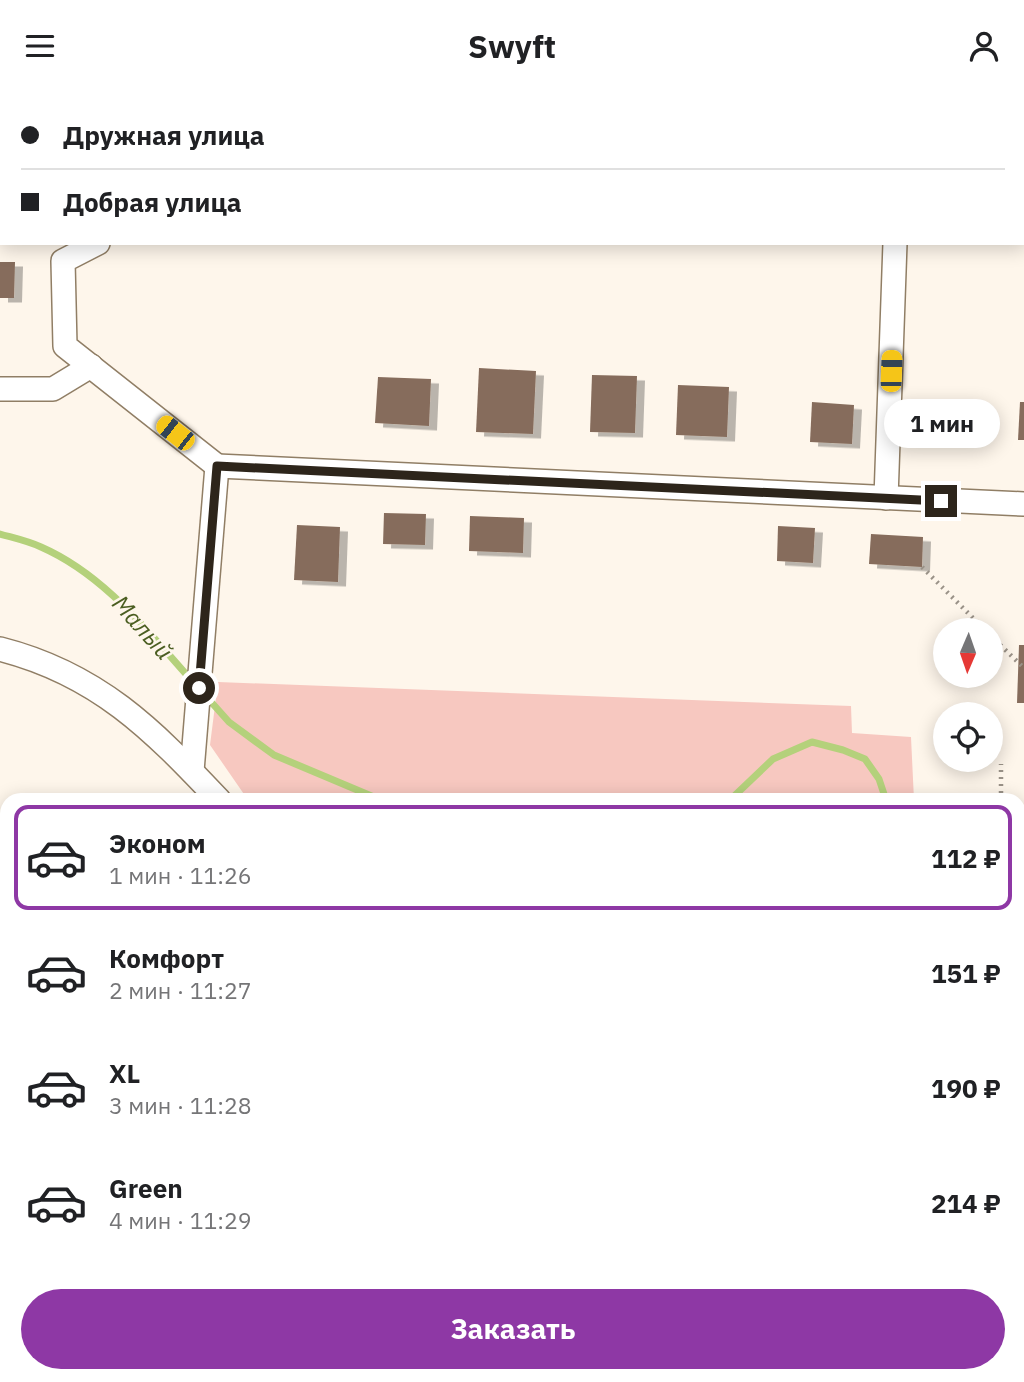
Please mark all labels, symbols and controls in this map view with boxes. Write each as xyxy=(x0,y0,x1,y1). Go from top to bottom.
text: Swyft xyxy=(468,25,556,67)
icon: menu xyxy=(21,27,59,65)
icon: person xyxy=(965,27,1003,65)
text: Дружная улица xyxy=(63,118,265,152)
text: Добрая улица xyxy=(63,185,242,219)
car xyxy=(880,350,903,392)
callout: 1 мин xyxy=(883,399,999,449)
text: 1 мин xyxy=(910,408,974,438)
car xyxy=(152,412,199,454)
route end xyxy=(925,485,957,517)
water label: Малый xyxy=(105,588,181,666)
north arrow xyxy=(933,618,1003,688)
map controls xyxy=(933,618,1003,772)
route start xyxy=(183,672,215,704)
button: locate xyxy=(933,702,1003,772)
icon: car xyxy=(25,826,88,889)
text: Эконом xyxy=(109,826,206,860)
text: 112 ₽ xyxy=(931,841,1001,875)
text: 1 мин · 11:26 xyxy=(109,860,252,890)
icon: car xyxy=(25,941,88,1004)
text: Комфорт xyxy=(109,941,224,975)
text: 151 ₽ xyxy=(931,956,1001,990)
text: 2 мин · 11:27 xyxy=(109,975,252,1005)
icon: car xyxy=(25,1056,88,1119)
text: XL xyxy=(109,1056,140,1090)
text: 190 ₽ xyxy=(931,1071,1001,1105)
text: 3 мин · 11:28 xyxy=(109,1090,252,1120)
icon: car xyxy=(25,1171,88,1234)
text: Green xyxy=(109,1171,183,1205)
text: 214 ₽ xyxy=(931,1186,1001,1220)
text: 4 мин · 11:29 xyxy=(109,1205,252,1235)
button: Заказать xyxy=(21,1289,1005,1369)

